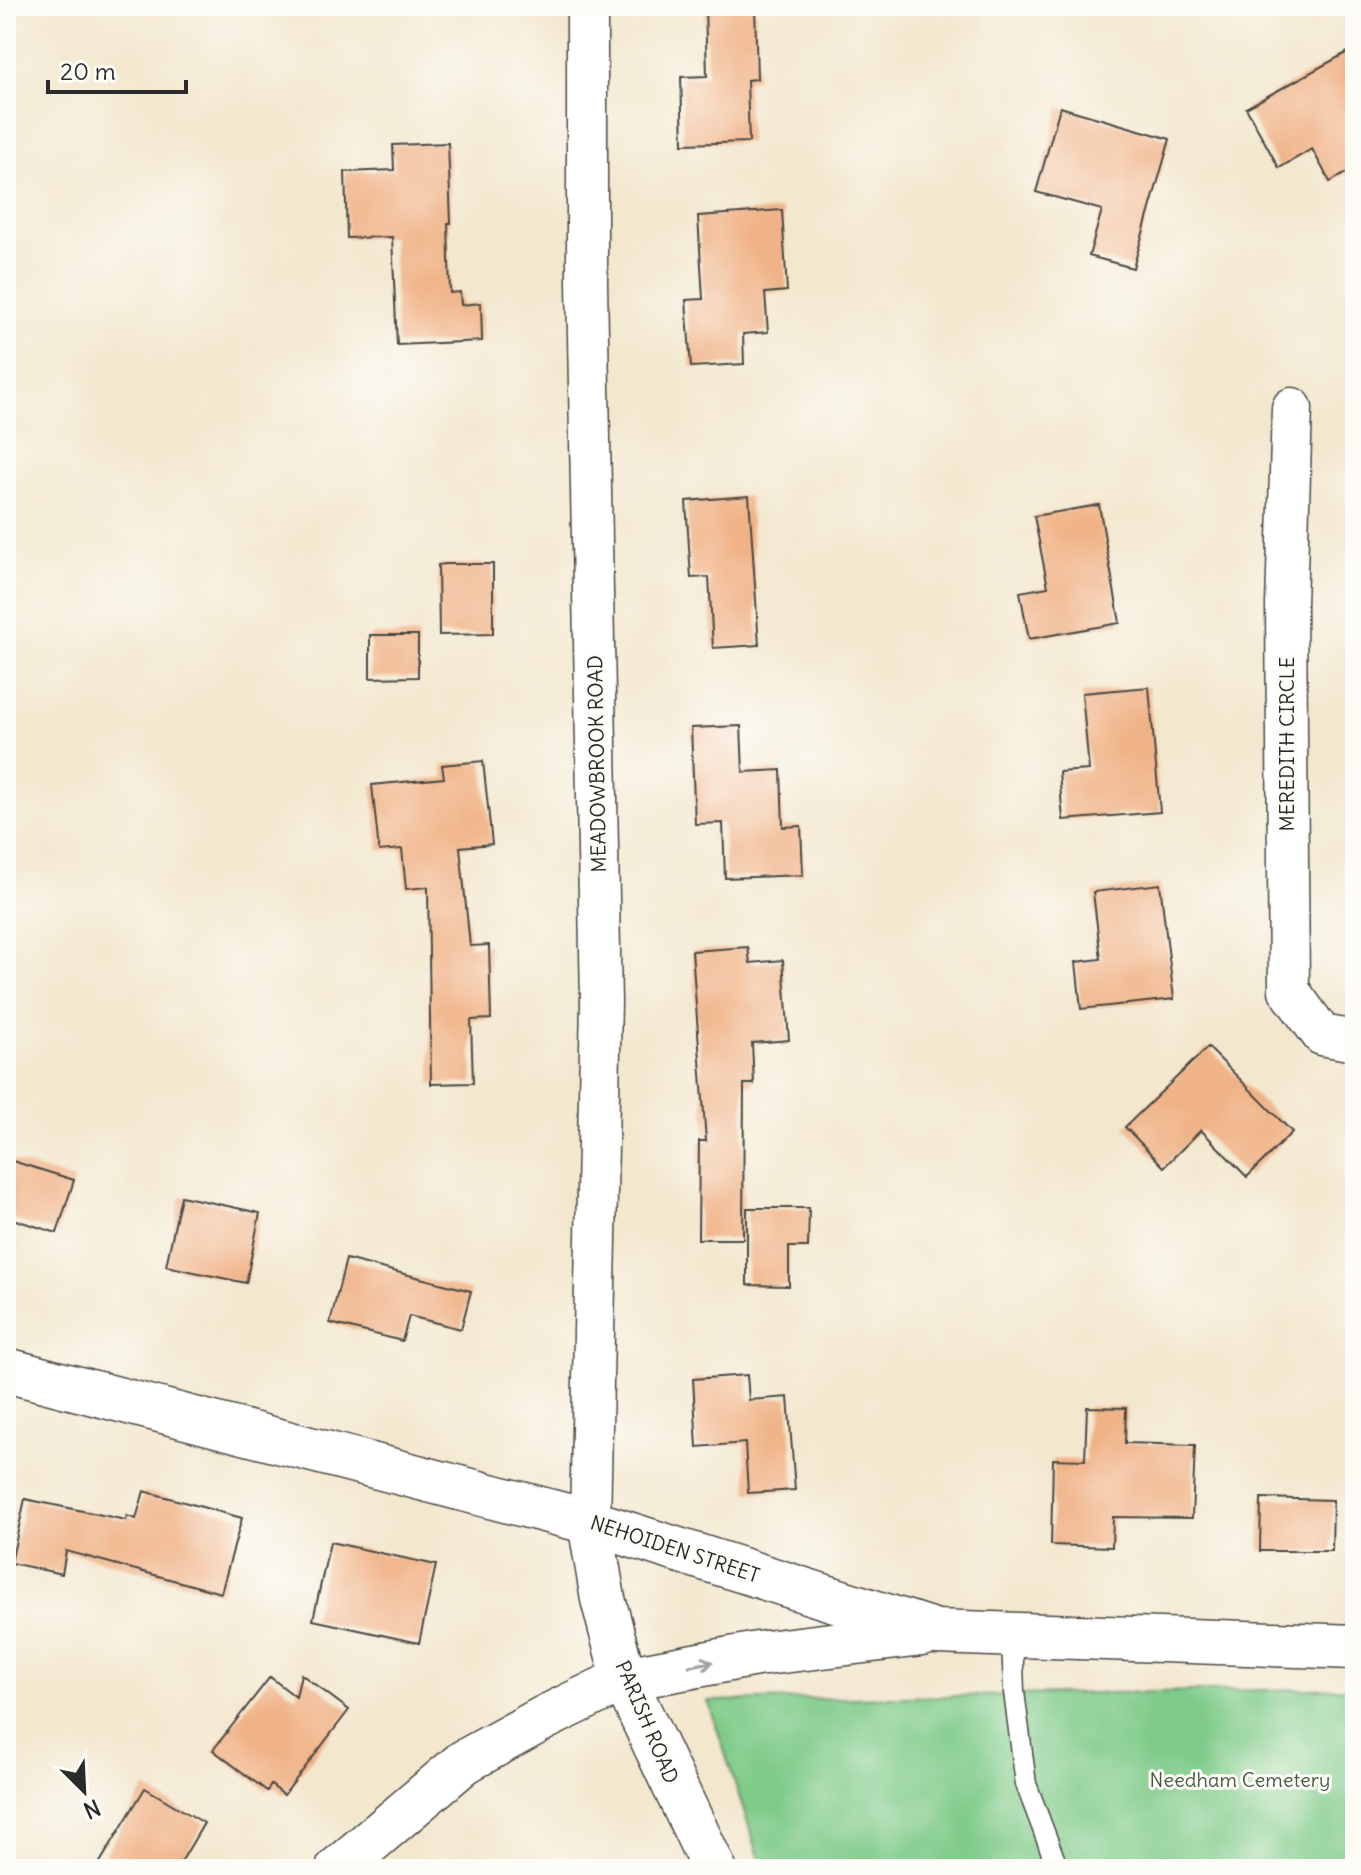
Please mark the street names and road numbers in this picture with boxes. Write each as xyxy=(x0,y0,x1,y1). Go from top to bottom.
street label: MEADOWBROOK ROAD xyxy=(582,655,611,873)
street label: MEREDITH CIRCLE xyxy=(1274,657,1299,831)
street label: NEHOIDEN STREET xyxy=(587,1509,763,1588)
street label: PARISH ROAD xyxy=(610,1657,685,1787)

